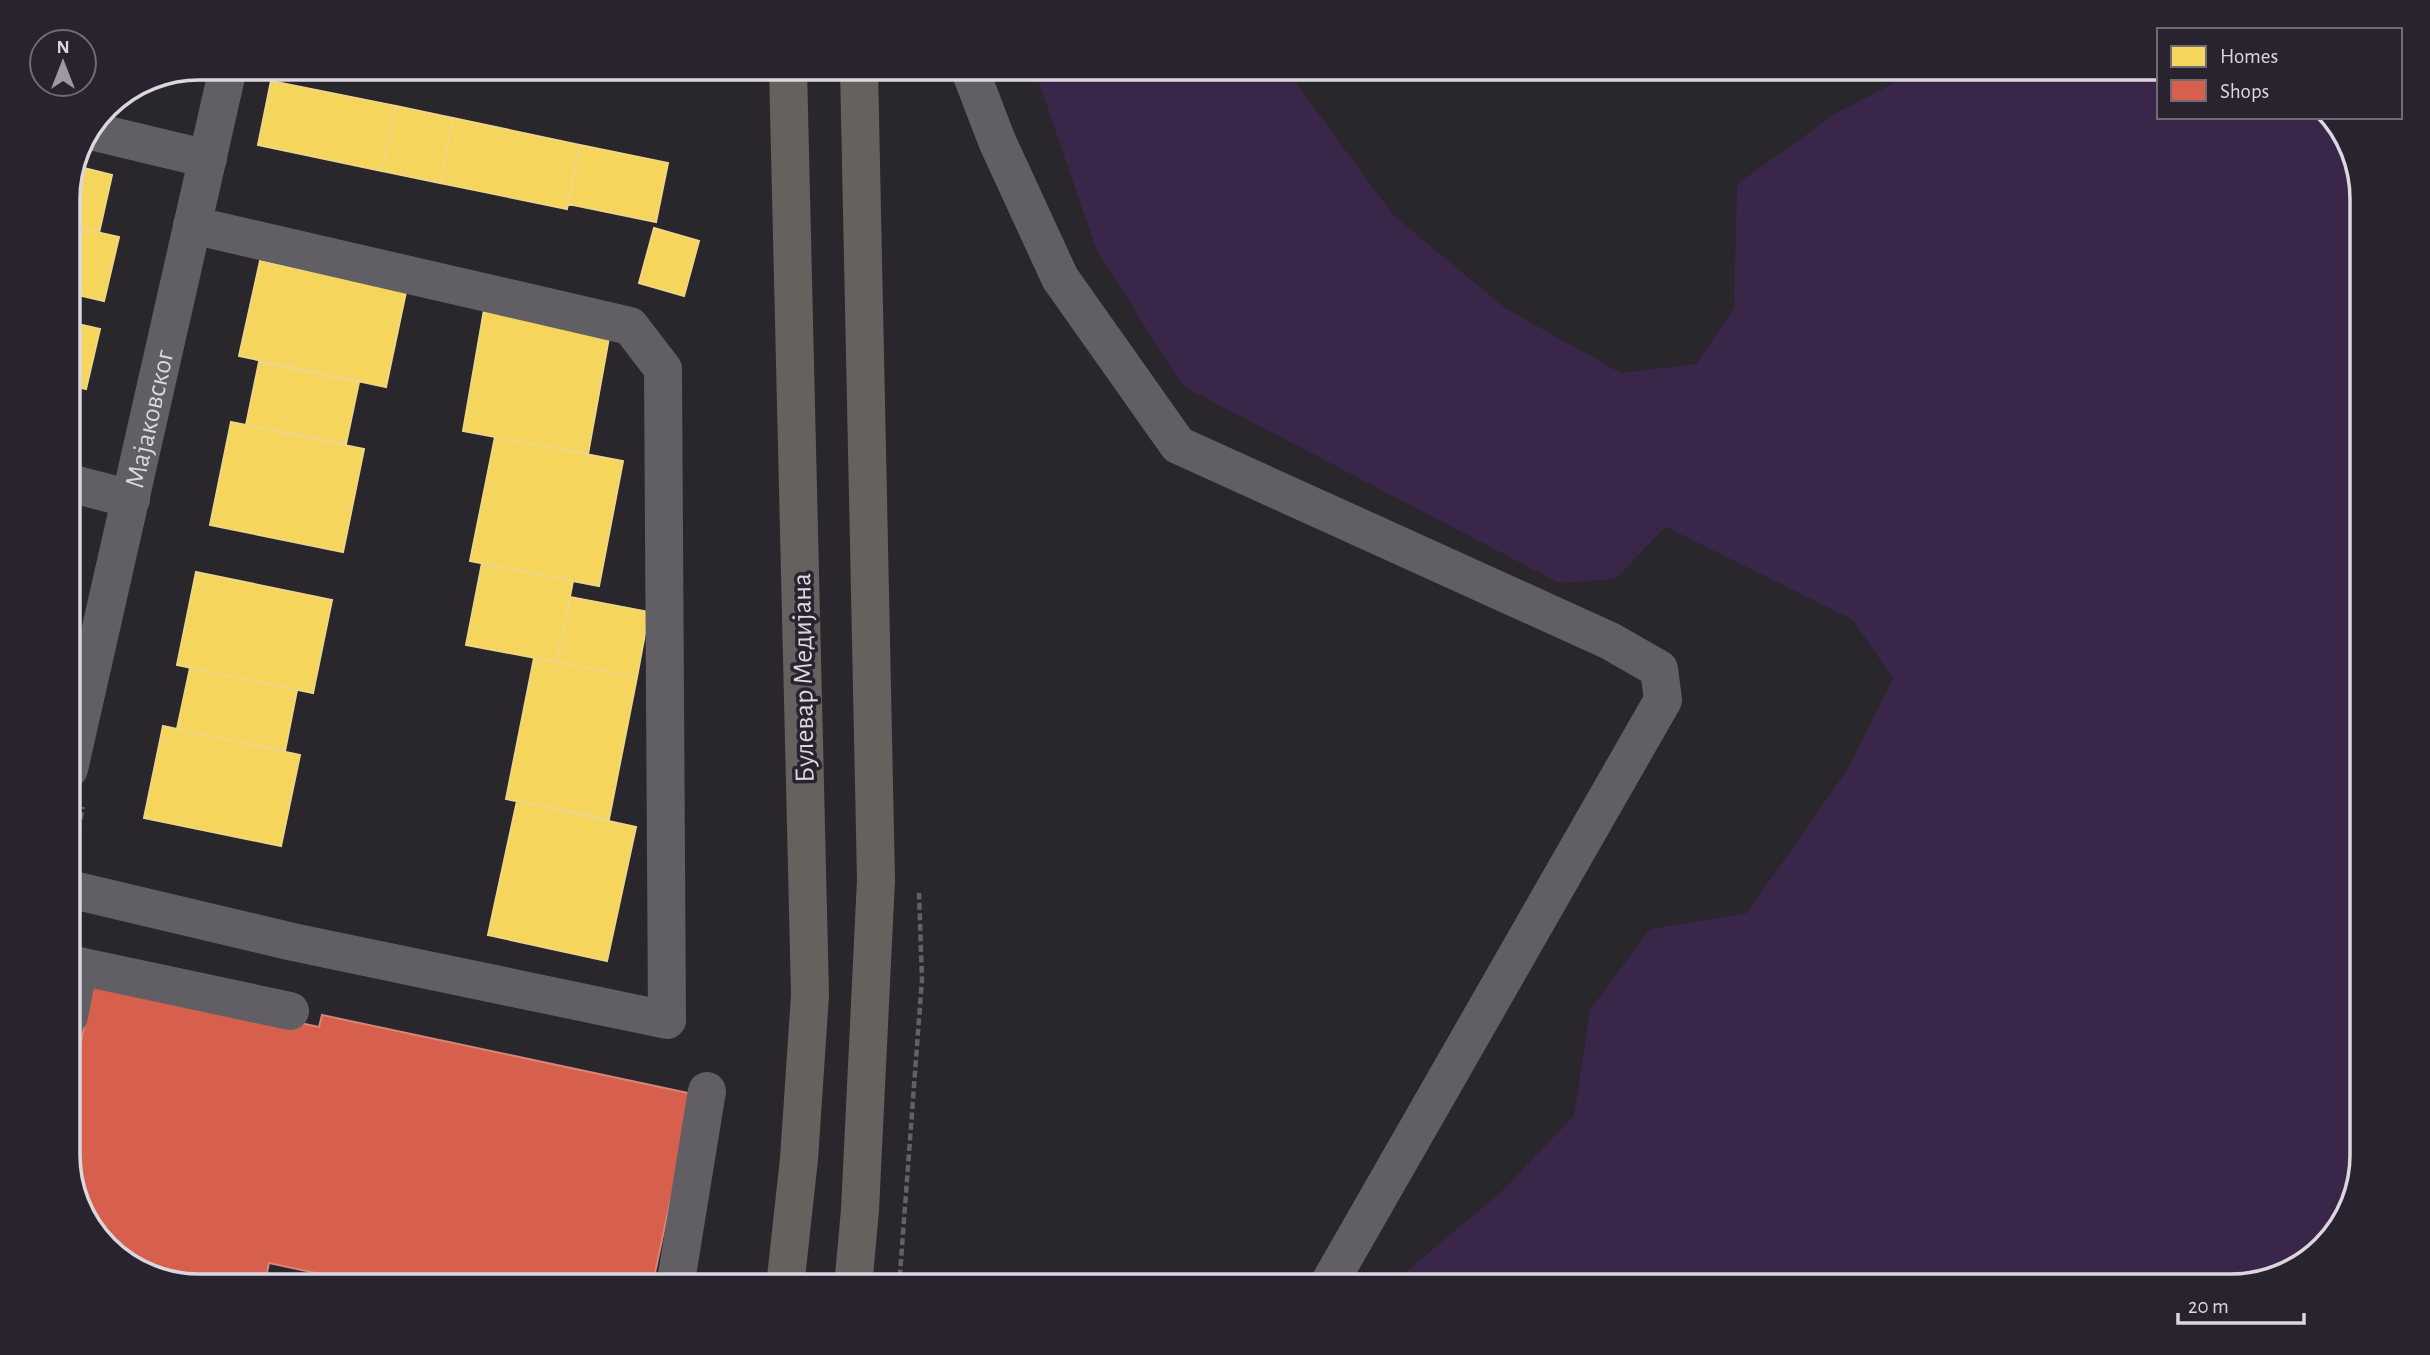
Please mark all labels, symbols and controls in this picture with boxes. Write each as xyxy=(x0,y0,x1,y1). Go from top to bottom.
north arrow xyxy=(28,28,98,98)
legend xyxy=(2157,28,2402,119)
text: N xyxy=(56,38,70,57)
text: Homes xyxy=(2220,46,2278,67)
text: Shops xyxy=(2220,81,2269,102)
street label: Мајаковског xyxy=(121,347,180,491)
street label: Булевар Медијана xyxy=(788,573,820,783)
scale bar xyxy=(2178,1282,2304,1326)
text: 20 m xyxy=(2188,1296,2229,1317)

